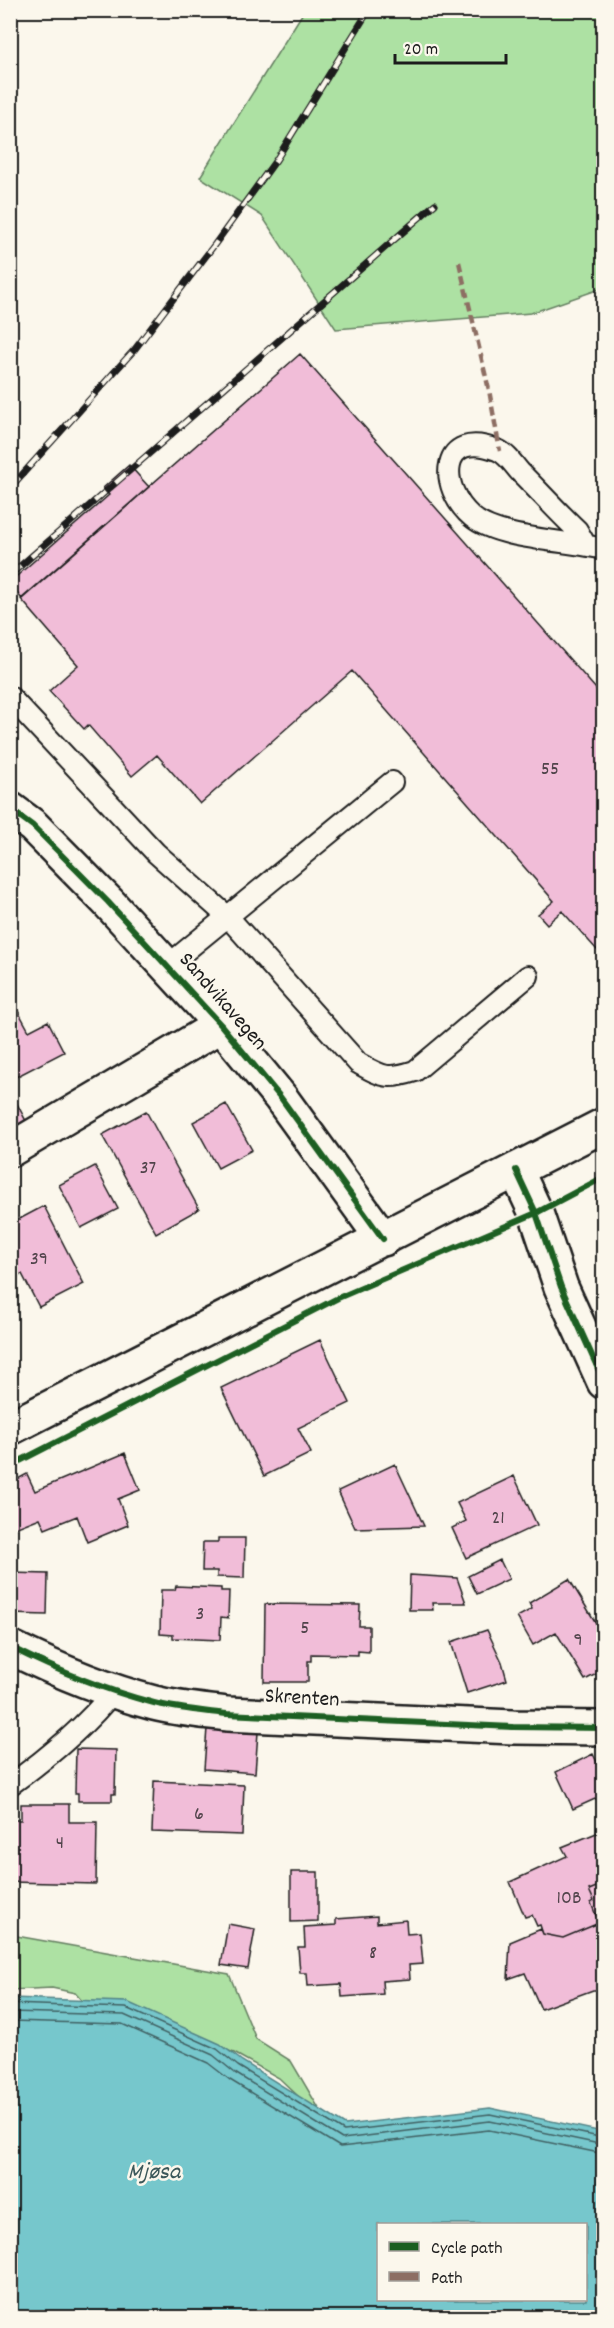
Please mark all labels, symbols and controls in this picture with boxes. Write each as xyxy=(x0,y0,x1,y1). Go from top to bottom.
scale bar xyxy=(395,27,506,65)
text: 20 m xyxy=(404,38,438,63)
house number: 55 xyxy=(541,756,559,784)
street label: Sandvikavegen xyxy=(170,946,274,1058)
house number: 37 xyxy=(140,1155,156,1183)
house number: 39 xyxy=(30,1246,48,1274)
house number: 21 xyxy=(491,1505,505,1533)
house number: 3 xyxy=(196,1601,204,1629)
house number: 5 xyxy=(300,1615,310,1643)
house number: 9 xyxy=(573,1627,583,1655)
street label: Skrenten xyxy=(264,1682,340,1716)
house number: 6 xyxy=(194,1801,204,1829)
house number: 4 xyxy=(56,1830,64,1858)
house number: 10B xyxy=(557,1885,581,1913)
house number: 8 xyxy=(369,1940,377,1968)
water label: Mjøsa xyxy=(128,2156,182,2190)
legend xyxy=(377,2223,587,2301)
text: Cycle path xyxy=(431,2237,502,2262)
text: Path xyxy=(431,2267,463,2292)

